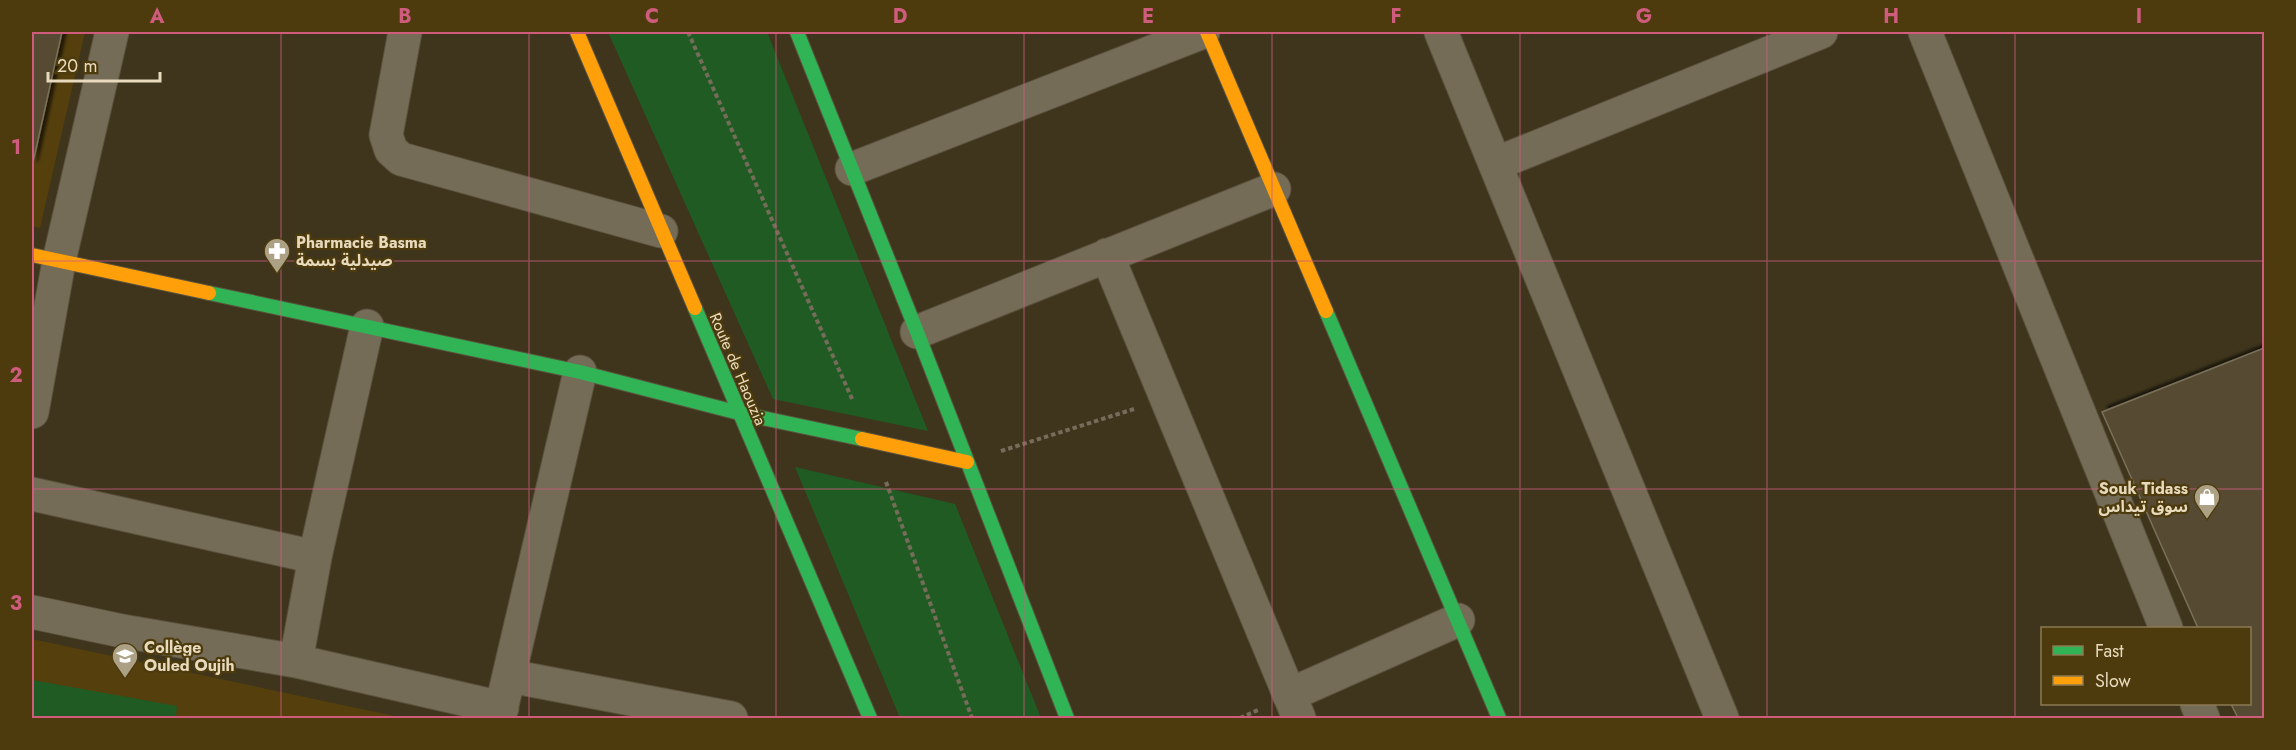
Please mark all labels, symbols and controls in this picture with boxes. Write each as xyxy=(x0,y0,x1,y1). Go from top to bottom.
text: A xyxy=(149,2,165,31)
text: B xyxy=(398,2,412,31)
text: C xyxy=(645,2,659,31)
text: D xyxy=(893,2,907,31)
text: E xyxy=(1142,2,1154,31)
text: F xyxy=(1390,2,1402,31)
text: G xyxy=(1636,2,1652,31)
text: H xyxy=(1883,2,1899,31)
text: I xyxy=(2136,2,2142,31)
scale bar xyxy=(48,45,160,83)
text: 20 m xyxy=(57,53,97,79)
text: 1 xyxy=(11,133,21,162)
place label: Pharmacie Basma صيدلية بسمة xyxy=(296,231,427,272)
pharmacy icon: Pharmacie Basma صيدلية بسمة xyxy=(262,236,292,274)
street label: Route de Haouzia xyxy=(704,309,772,429)
text: 2 xyxy=(9,361,23,390)
place label: Souk Tidass سوق تيداس xyxy=(2099,477,2188,518)
shop icon: Souk Tidass سوق تيداس xyxy=(2192,482,2222,520)
text: 3 xyxy=(10,589,22,618)
legend xyxy=(2041,627,2251,705)
place label: Collège Ouled Oujih xyxy=(144,636,235,677)
text: Fast xyxy=(2095,638,2124,664)
school or university icon: Collège Ouled Oujih xyxy=(110,641,140,679)
text: Slow xyxy=(2095,668,2132,694)

